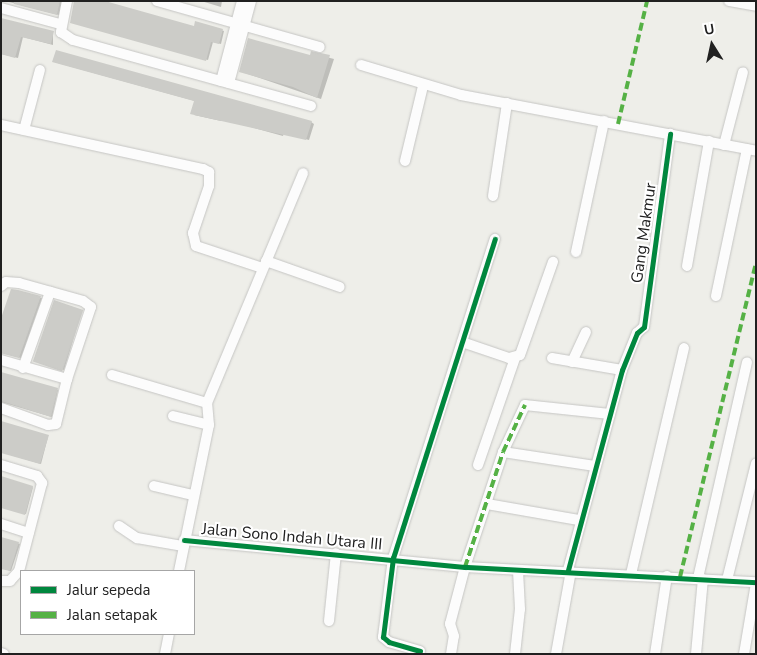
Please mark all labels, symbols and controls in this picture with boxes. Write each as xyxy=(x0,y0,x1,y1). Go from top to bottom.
text: U xyxy=(703,19,716,40)
north arrow xyxy=(687,20,737,70)
street label: Gang Makmur xyxy=(627,182,661,284)
street label: Jalan Sono Indah Utara III xyxy=(201,520,383,554)
legend xyxy=(20,570,195,635)
text: Jalur sepeda xyxy=(67,580,151,600)
text: Jalan setapak xyxy=(67,605,157,625)

